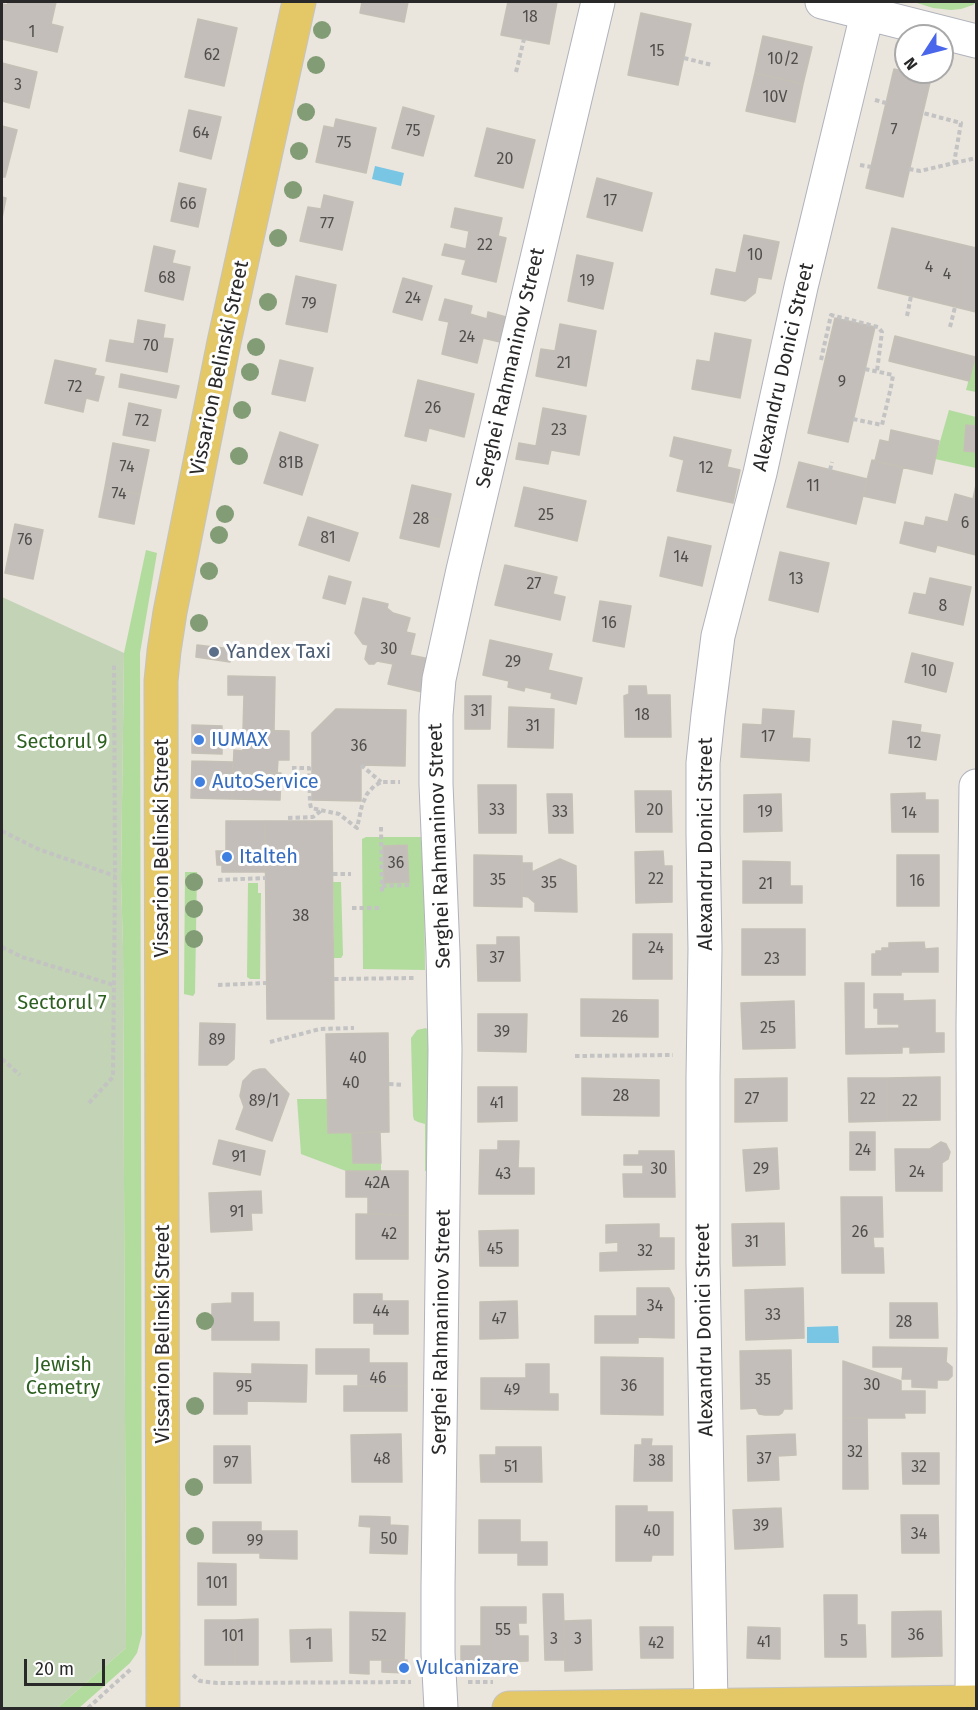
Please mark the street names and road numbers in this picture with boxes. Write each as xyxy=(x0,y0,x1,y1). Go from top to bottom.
street label: Serghei Rahmaninov Street xyxy=(472,246,550,490)
street label: Vissarion Belinski Street xyxy=(185,258,255,478)
street label: Alexandru Donici Street xyxy=(748,260,820,474)
street label: Serghei Rahmaninov Street xyxy=(424,723,456,969)
street label: Alexandru Donici Street xyxy=(694,737,718,951)
street label: Vissarion Belinski Street xyxy=(150,738,174,958)
street label: Serghei Rahmaninov Street xyxy=(428,1209,456,1455)
street label: Alexandru Donici Street xyxy=(691,1223,719,1437)
street label: Vissarion Belinski Street xyxy=(151,1224,175,1444)

